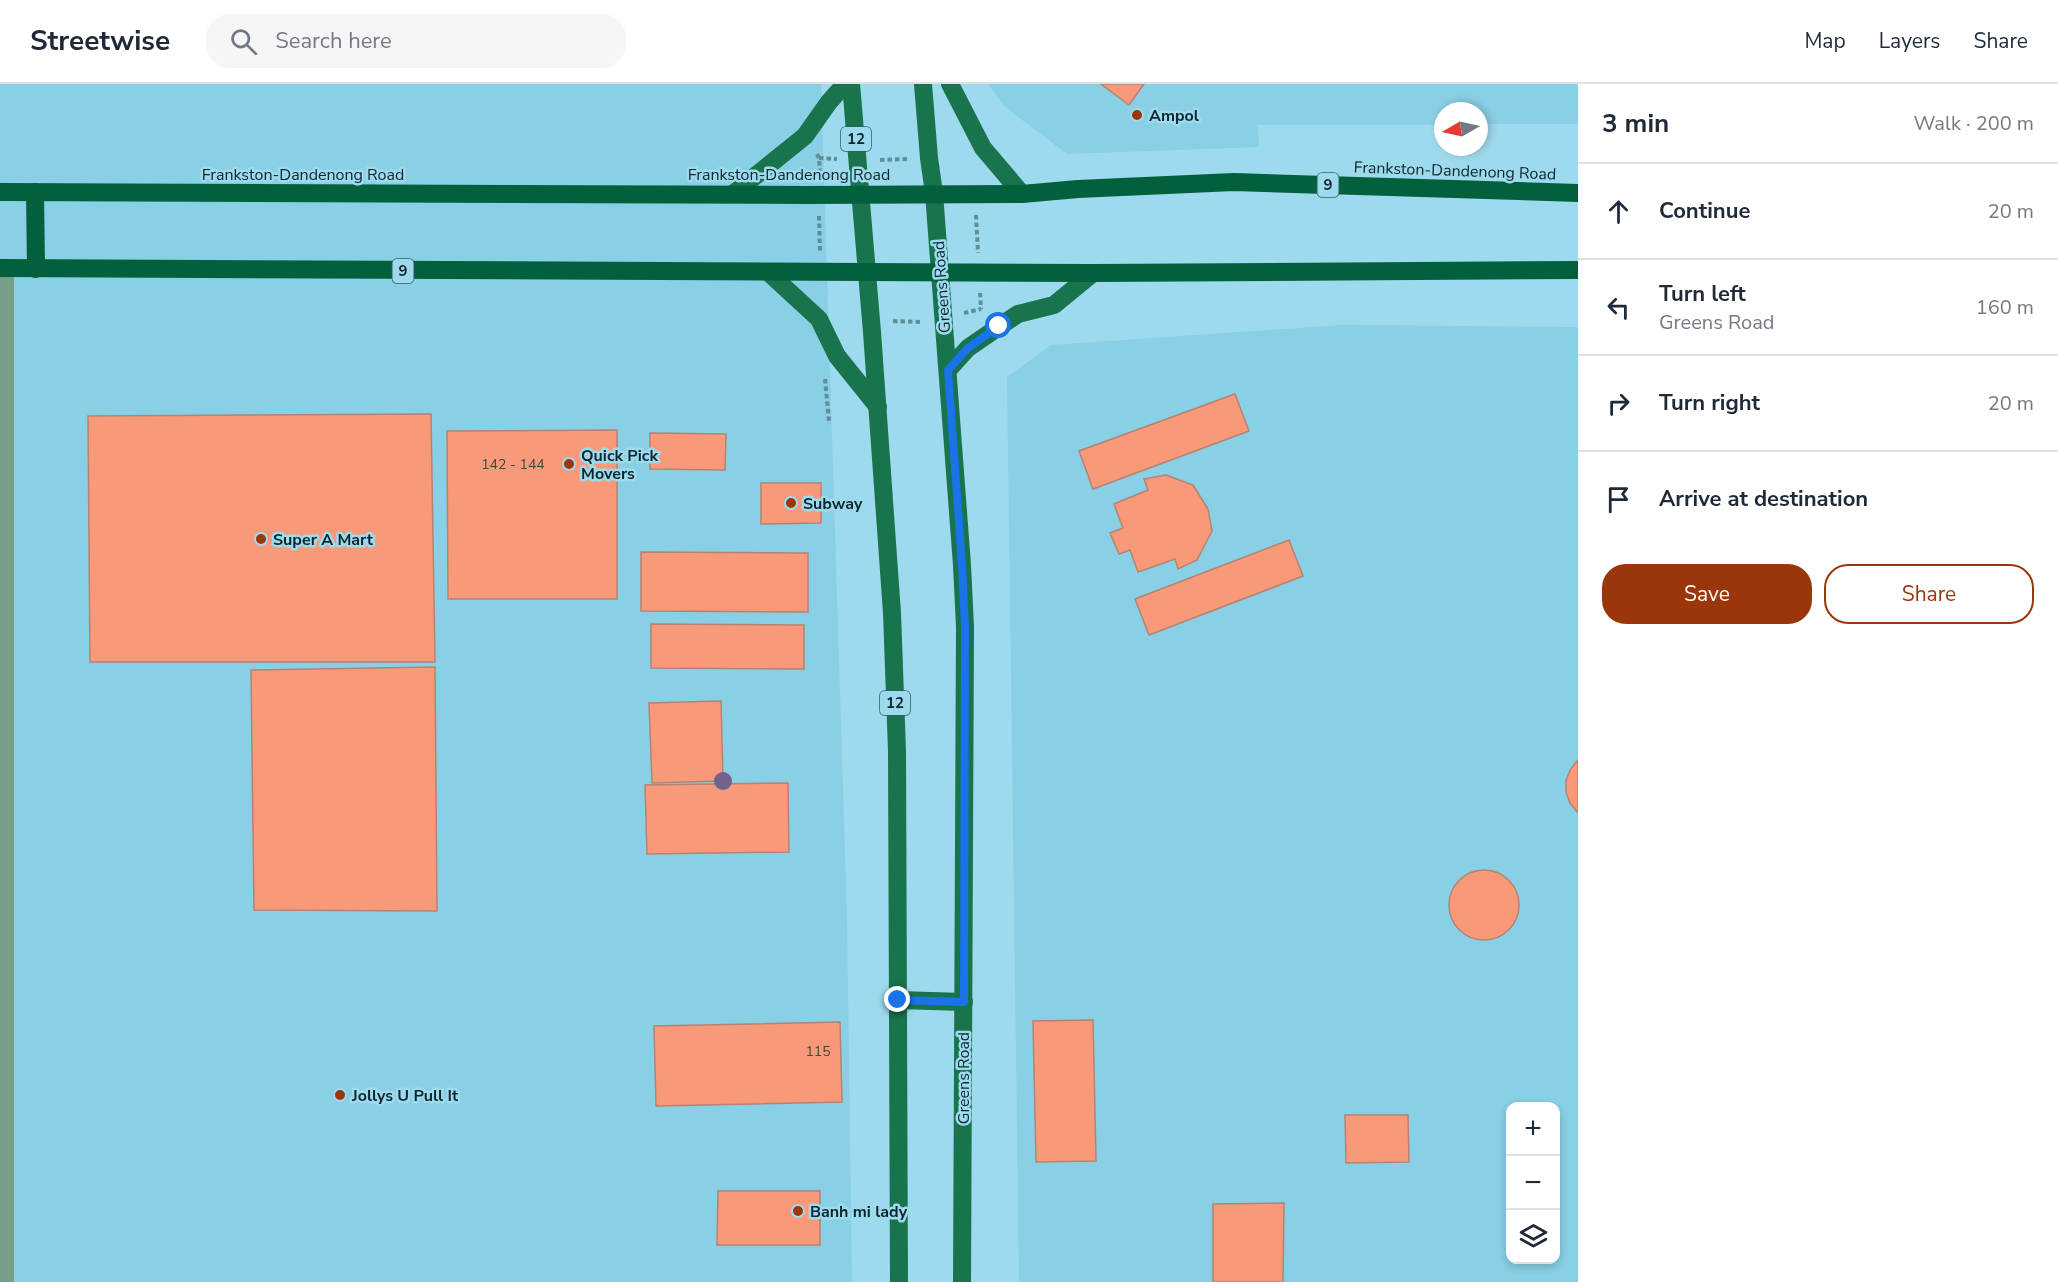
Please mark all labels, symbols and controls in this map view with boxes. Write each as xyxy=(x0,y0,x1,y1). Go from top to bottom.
search box xyxy=(206,14,626,68)
text: Streetwise xyxy=(30,22,170,60)
icon: search xyxy=(227,25,260,58)
text: Search here xyxy=(275,26,392,56)
text: Map xyxy=(1804,27,1846,55)
text: Layers xyxy=(1879,27,1940,55)
text: Share xyxy=(1973,27,2028,55)
north arrow xyxy=(1434,102,1488,156)
place label: Ampol xyxy=(1149,105,1199,127)
text: 3 min xyxy=(1602,106,1669,141)
marker: Ampol xyxy=(1130,108,1144,122)
text: Walk · 200 m xyxy=(1914,110,2034,137)
road number: 12 xyxy=(841,127,871,151)
street label: Frankston-Dandenong Road xyxy=(1353,156,1557,186)
street label: Frankston-Dandenong Road xyxy=(202,164,404,186)
street label: Frankston-Dandenong Road xyxy=(688,164,890,186)
road number: 9 xyxy=(1318,173,1338,197)
icon: ahead xyxy=(1602,195,1635,228)
text: Continue xyxy=(1659,196,1750,226)
text: 20 m xyxy=(1988,198,2034,225)
street label: Greens Road xyxy=(928,240,956,334)
road number: 9 xyxy=(392,259,414,283)
text: Turn left xyxy=(1659,279,1746,309)
icon: left xyxy=(1602,291,1635,324)
text: 160 m xyxy=(1976,294,2034,321)
text: Greens Road xyxy=(1659,309,1774,336)
route start xyxy=(985,312,1011,338)
icon: right xyxy=(1602,387,1635,420)
text: Turn right xyxy=(1659,388,1760,418)
text: 20 m xyxy=(1988,390,2034,417)
place label: Quick Pick Movers xyxy=(581,445,658,485)
house number: 142 - 144 xyxy=(481,455,545,474)
marker: Quick Pick Movers xyxy=(562,457,576,471)
icon: arrive xyxy=(1602,483,1635,516)
text: Arrive at destination xyxy=(1659,484,1868,514)
place label: Subway xyxy=(803,493,863,515)
marker: Subway xyxy=(784,496,798,510)
place label: Super A Mart xyxy=(273,529,374,551)
marker: Super A Mart xyxy=(254,532,268,546)
button: Save xyxy=(1602,564,1812,624)
button: Share xyxy=(1824,564,2034,624)
road number: 12 xyxy=(880,691,910,715)
route end xyxy=(884,986,910,1012)
street label: Greens Road xyxy=(953,1032,975,1124)
house number: 115 xyxy=(805,1042,831,1061)
place label: Jollys U Pull It xyxy=(351,1085,459,1107)
marker: Jollys U Pull It xyxy=(333,1088,347,1102)
map controls xyxy=(1506,1102,1560,1264)
button: + xyxy=(1506,1102,1560,1156)
button: − xyxy=(1506,1156,1560,1210)
place label: Banh mi lady xyxy=(810,1201,908,1223)
marker: Banh mi lady xyxy=(791,1204,805,1218)
button: layers xyxy=(1506,1210,1560,1264)

